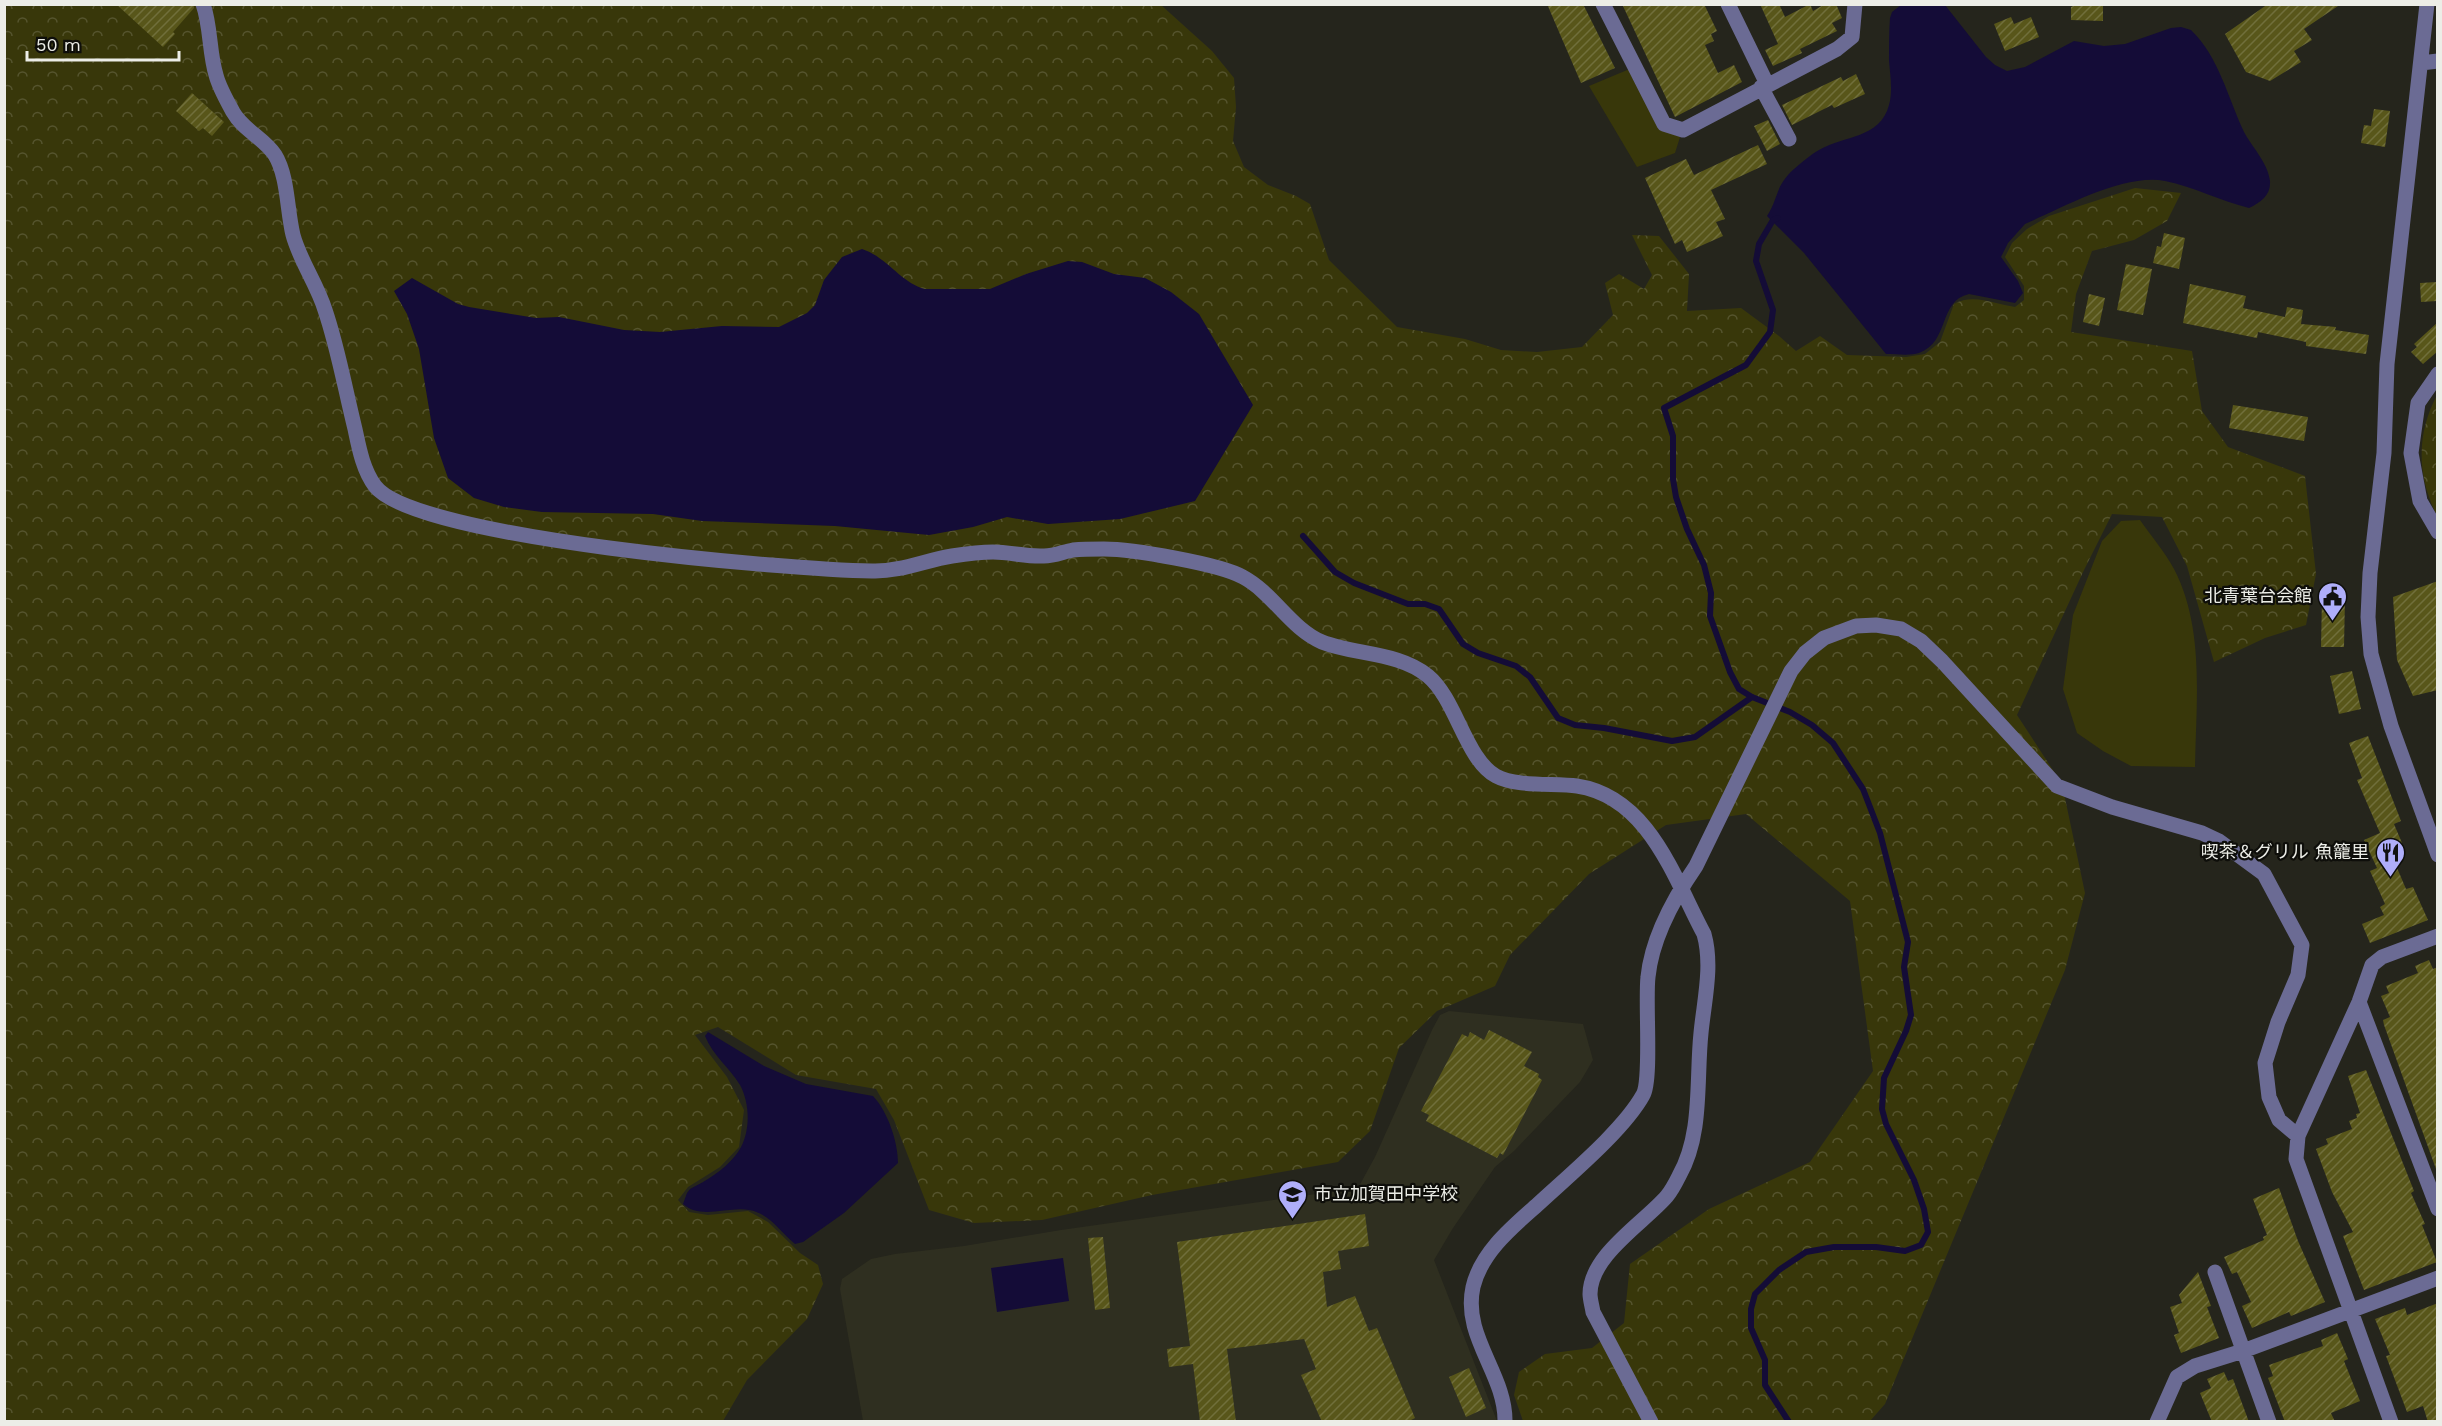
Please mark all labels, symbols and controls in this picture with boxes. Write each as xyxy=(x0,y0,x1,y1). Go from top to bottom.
scale bar xyxy=(27,24,178,62)
text: 50 m xyxy=(36,34,81,55)
public building icon: 北青葉台会館 xyxy=(2317,580,2349,622)
place label: 北青葉台会館 xyxy=(2204,585,2312,606)
restaurant icon: 喫茶＆グリル 魚籠里 xyxy=(2374,836,2406,878)
place label: 喫茶＆グリル 魚籠里 xyxy=(2201,841,2369,862)
school or university icon: 市立加賀田中学校 xyxy=(1277,1178,1309,1220)
place label: 市立加賀田中学校 xyxy=(1314,1183,1458,1204)

